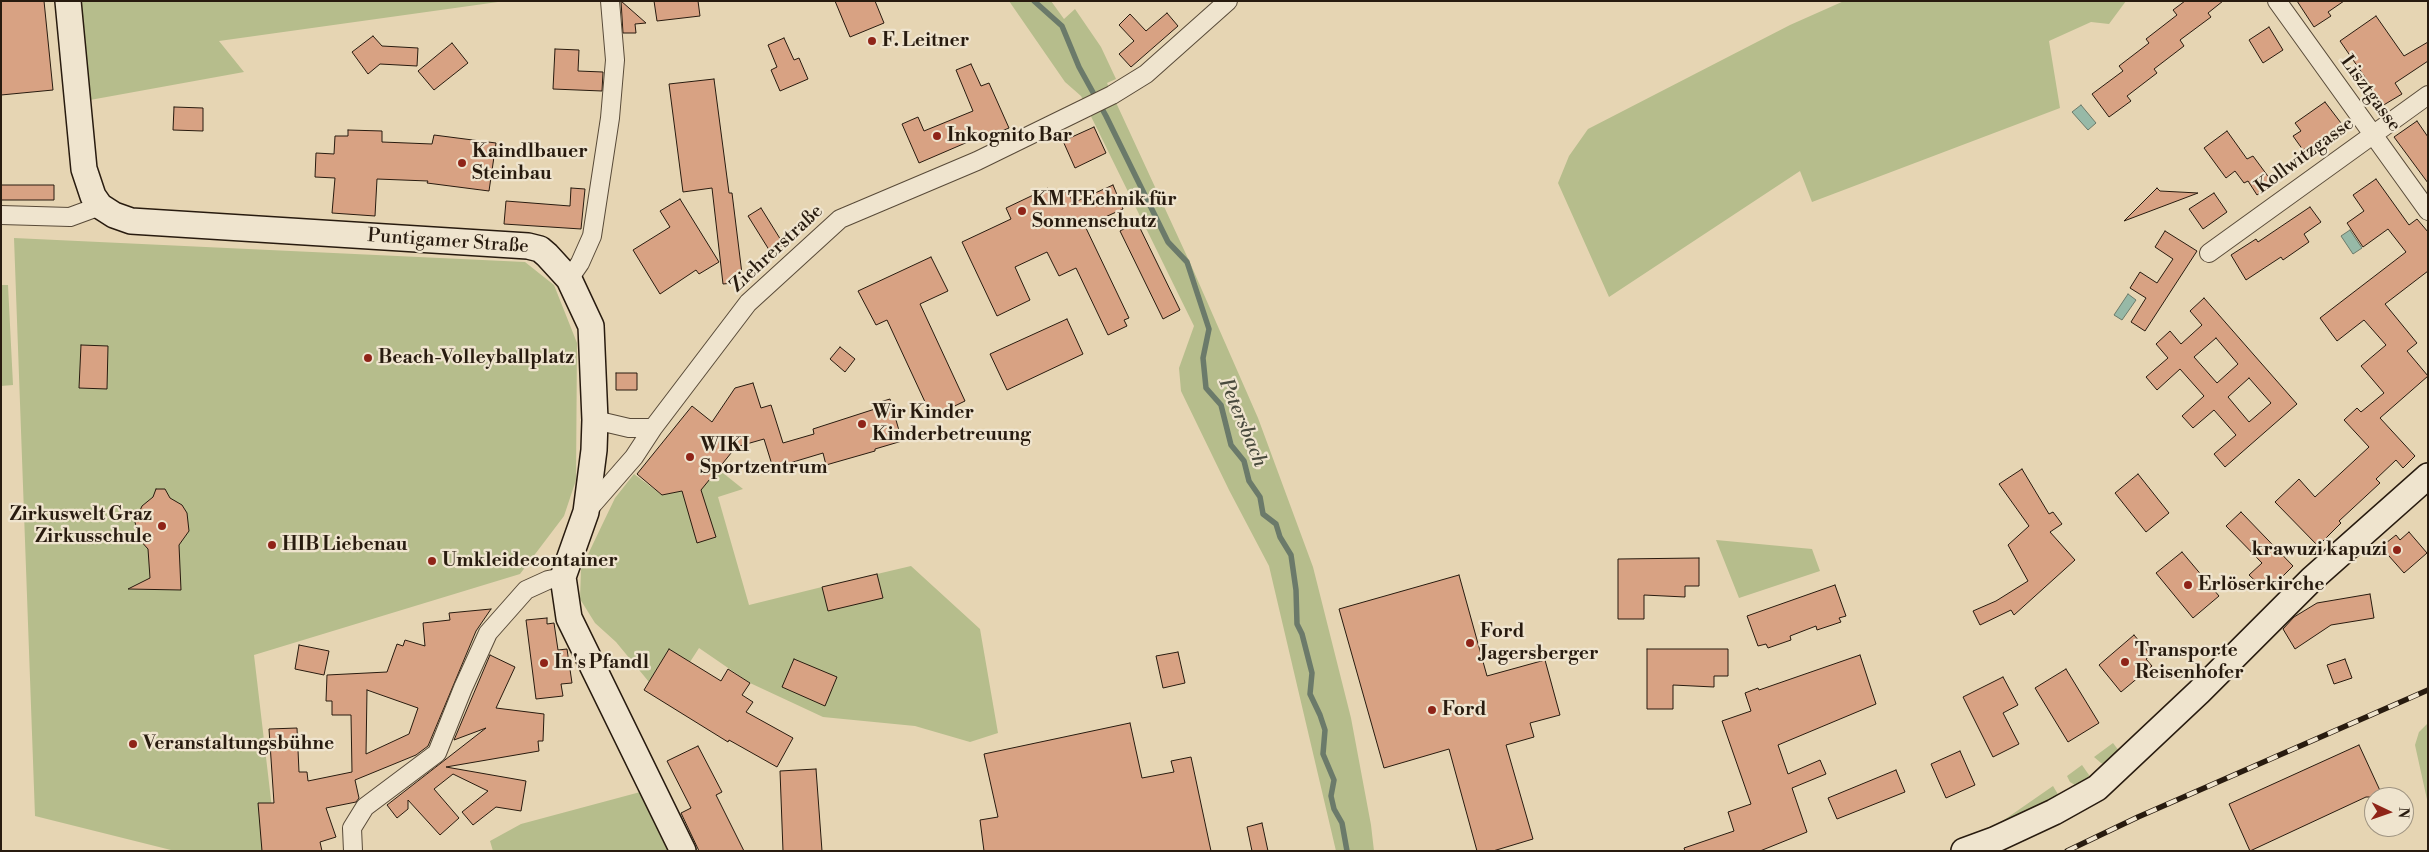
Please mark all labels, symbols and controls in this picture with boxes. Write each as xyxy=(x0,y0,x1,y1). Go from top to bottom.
place label: F. Leitner xyxy=(882,30,969,52)
marker: F. Leitner xyxy=(866,35,878,47)
street label: Lisztgasse xyxy=(2335,51,2405,137)
street label: Kollwitzgasse xyxy=(2251,113,2359,199)
place label: Inkognito Bar xyxy=(947,125,1072,147)
marker: Inkognito Bar xyxy=(931,130,943,142)
place label: Kaindlbauer Steinbau xyxy=(472,141,588,185)
marker: Kaindlbauer Steinbau xyxy=(456,157,468,169)
place label: KM TEchnik für Sonnenschutz xyxy=(1032,189,1177,233)
street label: Ziehrerstraße xyxy=(726,200,828,298)
marker: KM TEchnik für Sonnenschutz xyxy=(1016,205,1028,217)
street label: Puntigamer Straße xyxy=(367,225,529,259)
place label: Beach-Volleyballplatz xyxy=(378,347,574,369)
marker: Beach-Volleyballplatz xyxy=(362,352,374,364)
water label: Petersbach xyxy=(1213,375,1271,471)
place label: Wir Kinder Kinderbetreuung xyxy=(872,402,1031,446)
marker: Wir Kinder Kinderbetreuung xyxy=(856,418,868,430)
place label: WIKI Sportzentrum xyxy=(700,435,828,479)
marker: WIKI Sportzentrum xyxy=(684,451,696,463)
place label: Zirkuswelt Graz Zirkusschule xyxy=(10,504,152,548)
marker: Zirkuswelt Graz Zirkusschule xyxy=(156,520,168,532)
place label: HIB Liebenau xyxy=(282,534,407,556)
marker: HIB Liebenau xyxy=(266,539,278,551)
place label: krawuzi kapuzi xyxy=(2252,539,2387,561)
marker: krawuzi kapuzi xyxy=(2391,544,2403,556)
place label: Umkleidecontainer xyxy=(442,550,618,572)
marker: Umkleidecontainer xyxy=(426,555,438,567)
place label: Erlöserkirche xyxy=(2198,574,2324,596)
marker: Erlöserkirche xyxy=(2182,579,2194,591)
place label: Ford Jagersberger xyxy=(1480,621,1599,665)
marker: Ford Jagersberger xyxy=(1464,637,1476,649)
place label: Transporte Reisenhofer xyxy=(2135,640,2244,684)
place label: In's Pfandl xyxy=(554,652,649,674)
marker: Transporte Reisenhofer xyxy=(2119,656,2131,668)
marker: In's Pfandl xyxy=(538,657,550,669)
place label: Ford xyxy=(1442,699,1487,721)
marker: Ford xyxy=(1426,704,1438,716)
place label: Veranstaltungsbühne xyxy=(143,733,334,755)
marker: Veranstaltungsbühne xyxy=(127,738,139,750)
north arrow xyxy=(2364,787,2414,837)
text: N xyxy=(2394,807,2412,819)

